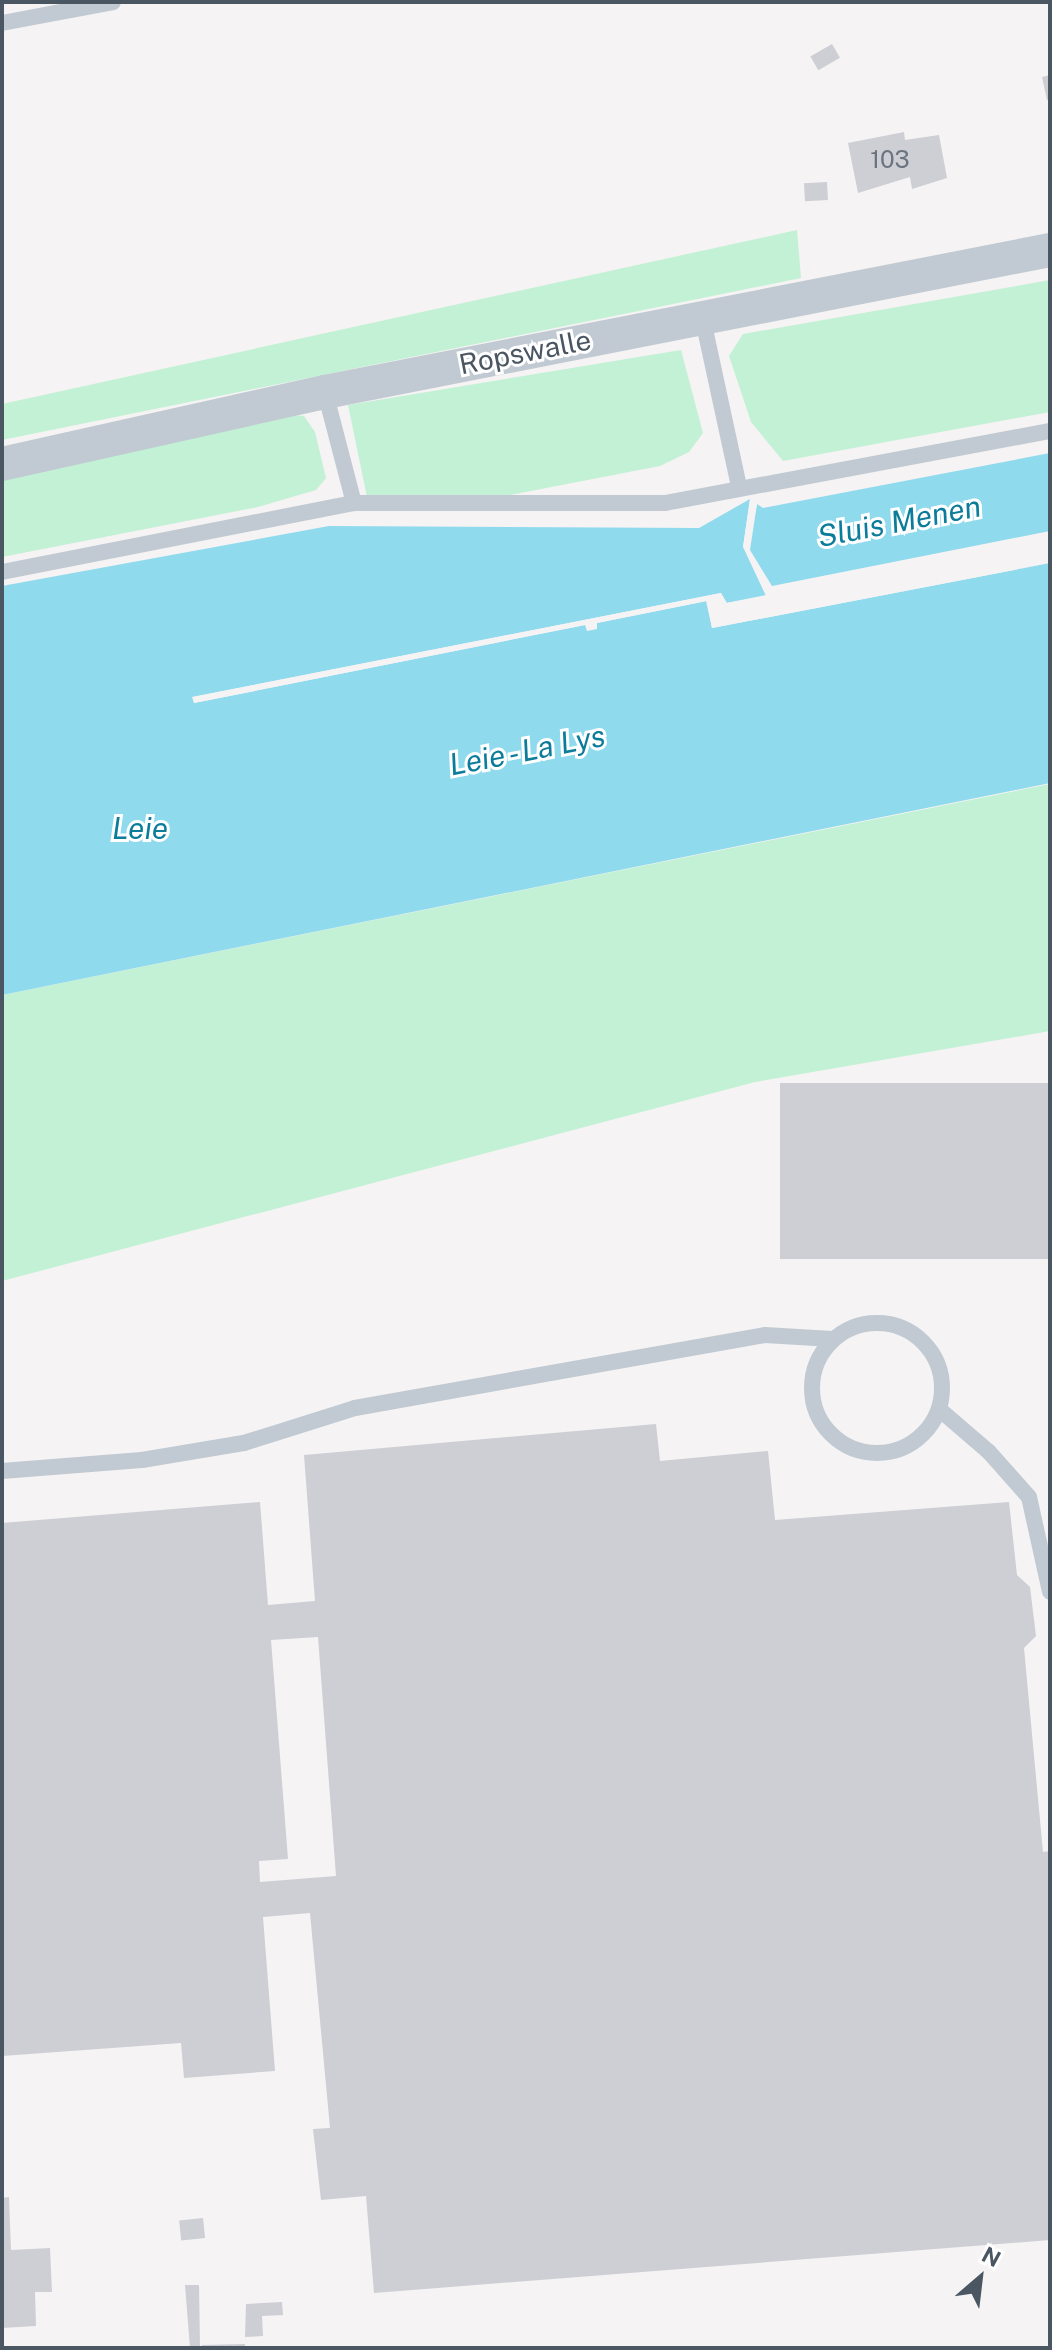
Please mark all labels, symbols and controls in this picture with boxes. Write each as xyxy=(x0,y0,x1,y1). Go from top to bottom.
house number: 103 xyxy=(870,146,910,174)
street label: Ropswalle xyxy=(456,323,594,381)
water label: Sluis Menen xyxy=(814,488,984,554)
water label: Leie - La Lys xyxy=(442,716,612,784)
water label: Leie xyxy=(112,810,168,846)
north arrow xyxy=(940,2238,1020,2318)
text: N xyxy=(978,2241,1005,2272)

